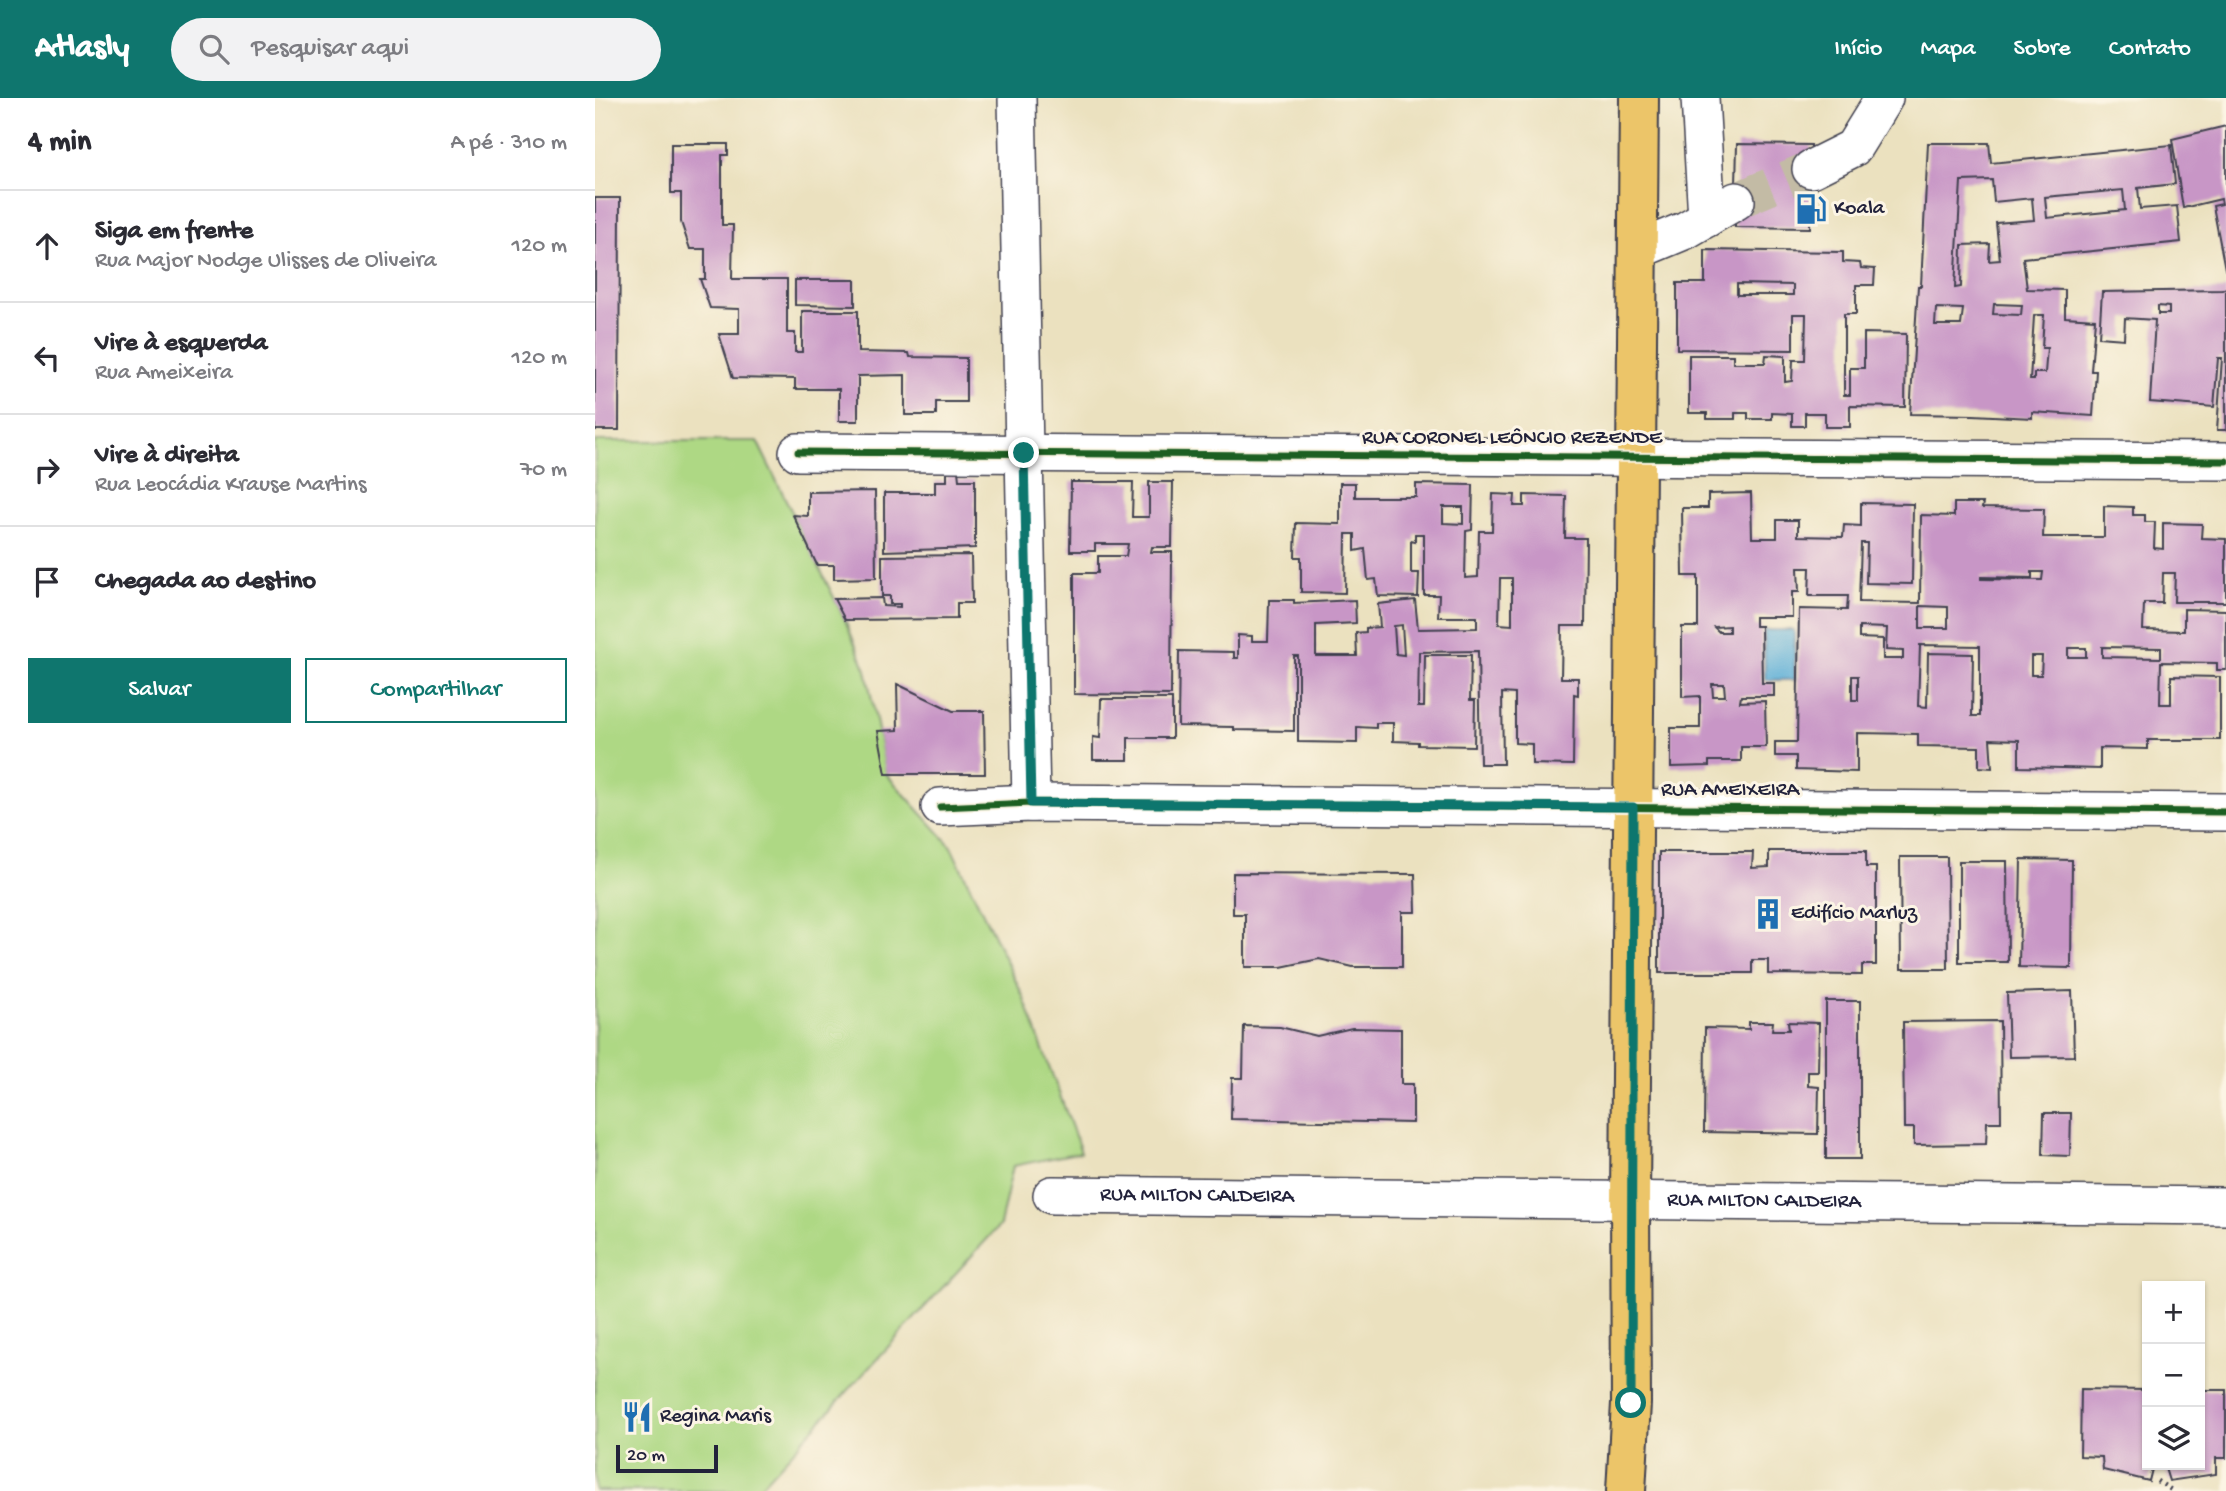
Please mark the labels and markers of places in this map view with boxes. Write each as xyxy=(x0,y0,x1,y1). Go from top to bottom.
fuel station icon: Koala xyxy=(1794,192,1828,226)
place label: Koala xyxy=(1834,197,1886,222)
building icon: Edifício Marluz xyxy=(1751,897,1785,931)
place label: Edifício Marluz xyxy=(1791,902,1918,927)
restaurant icon: Regina Maris xyxy=(620,1400,654,1434)
place label: Regina Maris xyxy=(660,1405,772,1430)

